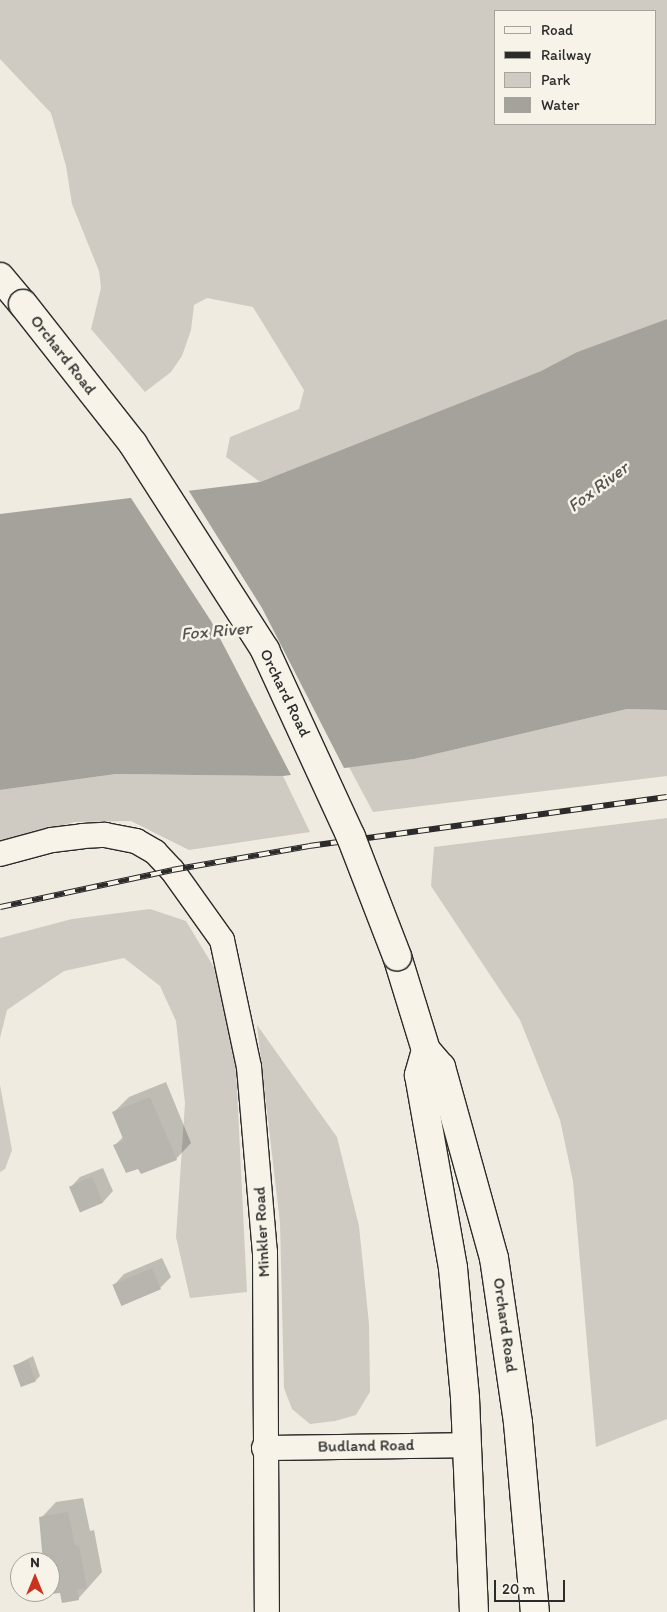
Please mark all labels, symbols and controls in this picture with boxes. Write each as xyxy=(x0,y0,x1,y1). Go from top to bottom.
legend xyxy=(494,10,657,125)
text: Road xyxy=(541,21,573,39)
text: Railway xyxy=(541,46,591,64)
text: Park xyxy=(541,71,571,89)
text: Water xyxy=(541,96,579,114)
street label: Orchard Road xyxy=(26,312,100,398)
water label: Fox River xyxy=(564,457,632,517)
water label: Fox River xyxy=(180,617,252,645)
street label: Orchard Road xyxy=(256,646,314,740)
street label: Minkler Road xyxy=(250,1186,274,1278)
street label: Orchard Road xyxy=(489,1277,521,1373)
street label: Budland Road xyxy=(318,1436,414,1456)
north arrow xyxy=(10,1552,60,1602)
text: N xyxy=(30,1554,40,1571)
scale bar xyxy=(497,1570,568,1602)
text: 20 m xyxy=(502,1580,535,1598)

